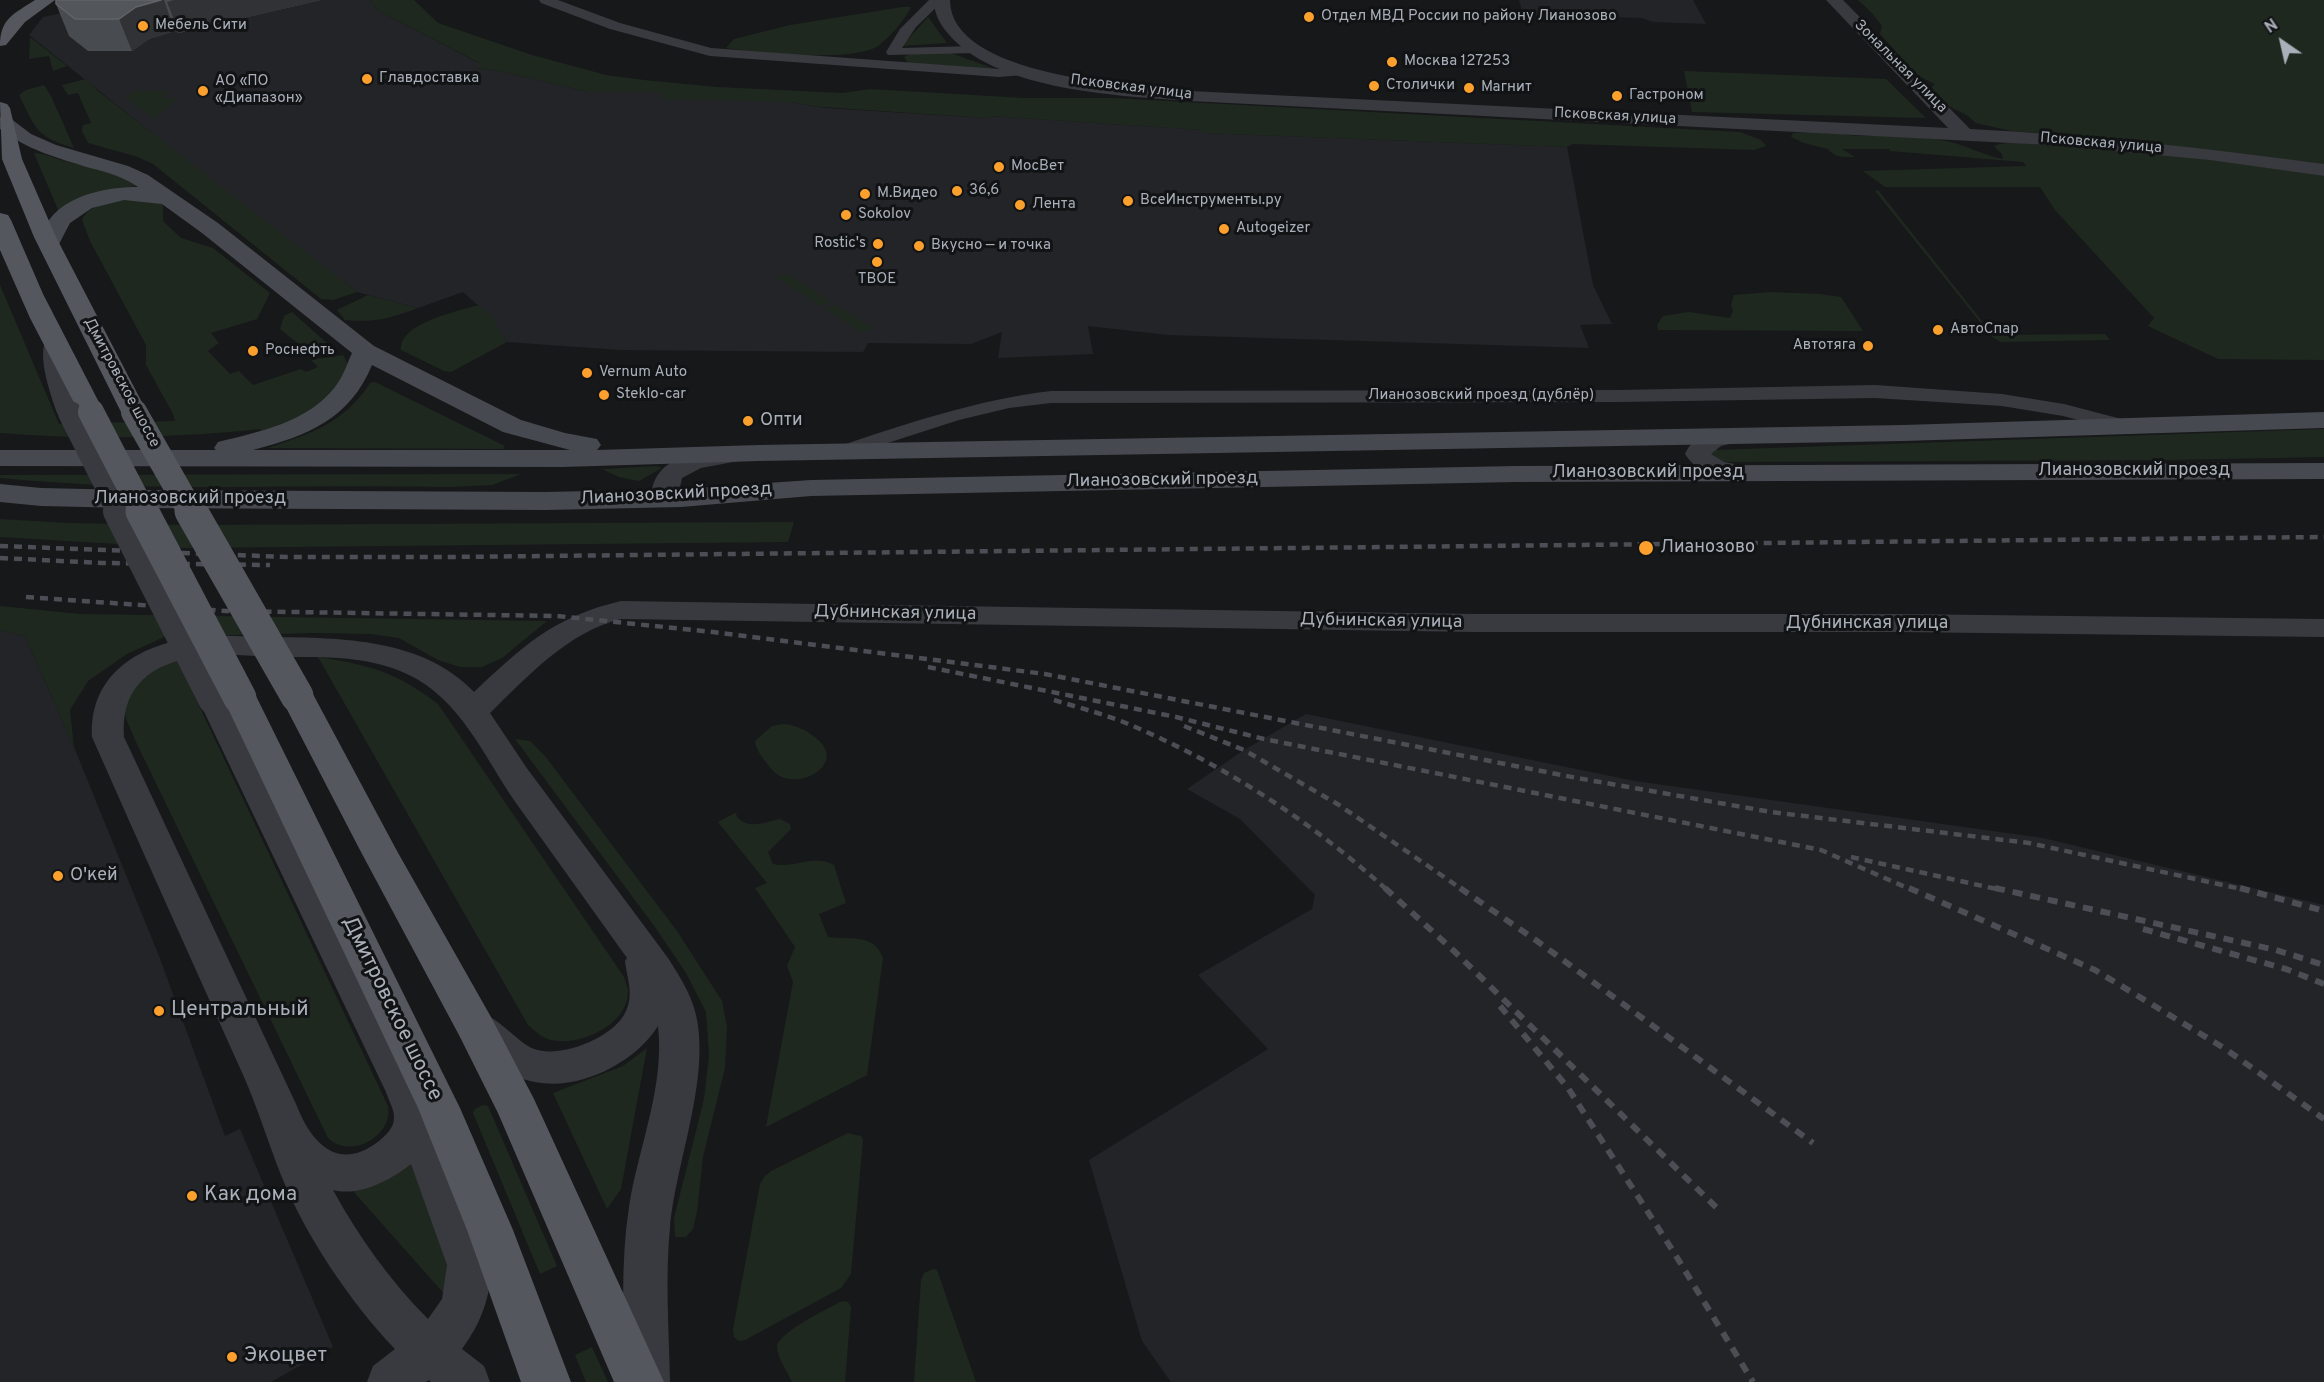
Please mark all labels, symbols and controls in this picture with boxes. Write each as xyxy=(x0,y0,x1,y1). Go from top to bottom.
place label: Отдел МВД России по району Лианозово xyxy=(1321,8,1617,26)
marker: Отдел МВД России по району Лианозово xyxy=(1302,10,1316,24)
north arrow xyxy=(2252,12,2312,72)
text: N xyxy=(2262,16,2282,39)
place label: Мебель Сити xyxy=(155,17,247,35)
street label: Зональная улица xyxy=(1850,17,1950,117)
marker: Мебель Сити xyxy=(136,19,150,33)
place label: Москва 127253 xyxy=(1404,53,1510,71)
marker: Москва 127253 xyxy=(1385,55,1399,69)
place label: Главдоставка xyxy=(379,70,479,88)
marker: Главдоставка xyxy=(360,72,374,86)
street label: Псковская улица xyxy=(1069,72,1193,104)
place label: АО «ПО «Диапазон» xyxy=(215,73,303,108)
place label: Столички xyxy=(1386,77,1455,95)
marker: Столички xyxy=(1367,79,1381,93)
place label: Магнит xyxy=(1481,79,1532,97)
marker: Магнит xyxy=(1462,81,1476,95)
marker: АО «ПО «Диапазон» xyxy=(196,84,210,98)
place label: Гастроном xyxy=(1629,87,1704,105)
marker: Гастроном xyxy=(1610,89,1624,103)
street label: Псковская улица xyxy=(1553,105,1677,129)
street label: Псковская улица xyxy=(2039,130,2163,158)
place label: МосВет xyxy=(1011,158,1064,176)
marker: МосВет xyxy=(992,160,1006,174)
place label: 36,6 xyxy=(969,182,999,200)
marker: 36,6 xyxy=(950,184,964,198)
place label: М.Видео xyxy=(877,185,938,203)
marker: М.Видео xyxy=(858,187,872,201)
place label: ВсеИнструменты.ру xyxy=(1140,192,1282,210)
marker: ВсеИнструменты.ру xyxy=(1121,194,1135,208)
place label: Лента xyxy=(1032,196,1076,214)
marker: Лента xyxy=(1013,198,1027,212)
place label: Sokolov xyxy=(858,206,911,224)
marker: Sokolov xyxy=(839,208,853,222)
place label: Autogeizer xyxy=(1236,220,1310,238)
marker: Autogeizer xyxy=(1217,222,1231,236)
place label: Rostic's xyxy=(814,235,866,253)
marker: Rostic's xyxy=(871,237,885,251)
place label: Вкусно — и точка xyxy=(931,237,1051,255)
marker: Вкусно — и точка xyxy=(912,239,926,253)
marker: ТВОЕ xyxy=(870,255,884,269)
place label: ТВОЕ xyxy=(858,271,896,289)
street label: Дмитровское шоссе xyxy=(79,315,163,451)
place label: АвтоСпар xyxy=(1950,321,2019,339)
marker: АвтоСпар xyxy=(1931,323,1945,337)
place label: Автотяга xyxy=(1793,337,1856,355)
marker: Автотяга xyxy=(1861,339,1875,353)
place label: Роснефть xyxy=(265,342,335,360)
marker: Роснефть xyxy=(246,344,260,358)
place label: Vernum Аuto xyxy=(599,364,687,382)
marker: Vernum Аuto xyxy=(580,366,594,380)
place label: Steklo-car xyxy=(616,386,686,404)
street label: Лианозовский проезд (дублёр) xyxy=(1368,387,1594,405)
marker: Steklo-car xyxy=(597,388,611,402)
place label: Опти xyxy=(760,410,803,432)
marker: Опти xyxy=(741,414,755,428)
street label: Лианозовский проезд xyxy=(2038,460,2230,482)
street label: Лианозовский проезд xyxy=(1552,462,1744,484)
street label: Лианозовский проезд xyxy=(1066,469,1258,493)
street label: Лианозовский проезд xyxy=(579,479,773,511)
street label: Лианозовский проезд xyxy=(94,488,286,510)
place label: Лианозово xyxy=(1660,537,1755,559)
marker: Лианозово xyxy=(1637,539,1655,557)
street label: Дубнинская улица xyxy=(814,602,976,626)
street label: Дубнинская улица xyxy=(1300,610,1462,634)
street label: Дубнинская улица xyxy=(1786,613,1948,635)
place label: О'кей xyxy=(70,865,117,887)
marker: О'кей xyxy=(51,869,65,883)
street label: Дмитровское шоссе xyxy=(335,913,447,1105)
place label: Центральный xyxy=(171,998,309,1024)
marker: Центральный xyxy=(152,1004,166,1018)
place label: Как дома xyxy=(204,1183,297,1209)
marker: Как дома xyxy=(185,1189,199,1203)
place label: Экоцвет xyxy=(244,1344,327,1370)
marker: Экоцвет xyxy=(225,1350,239,1364)

